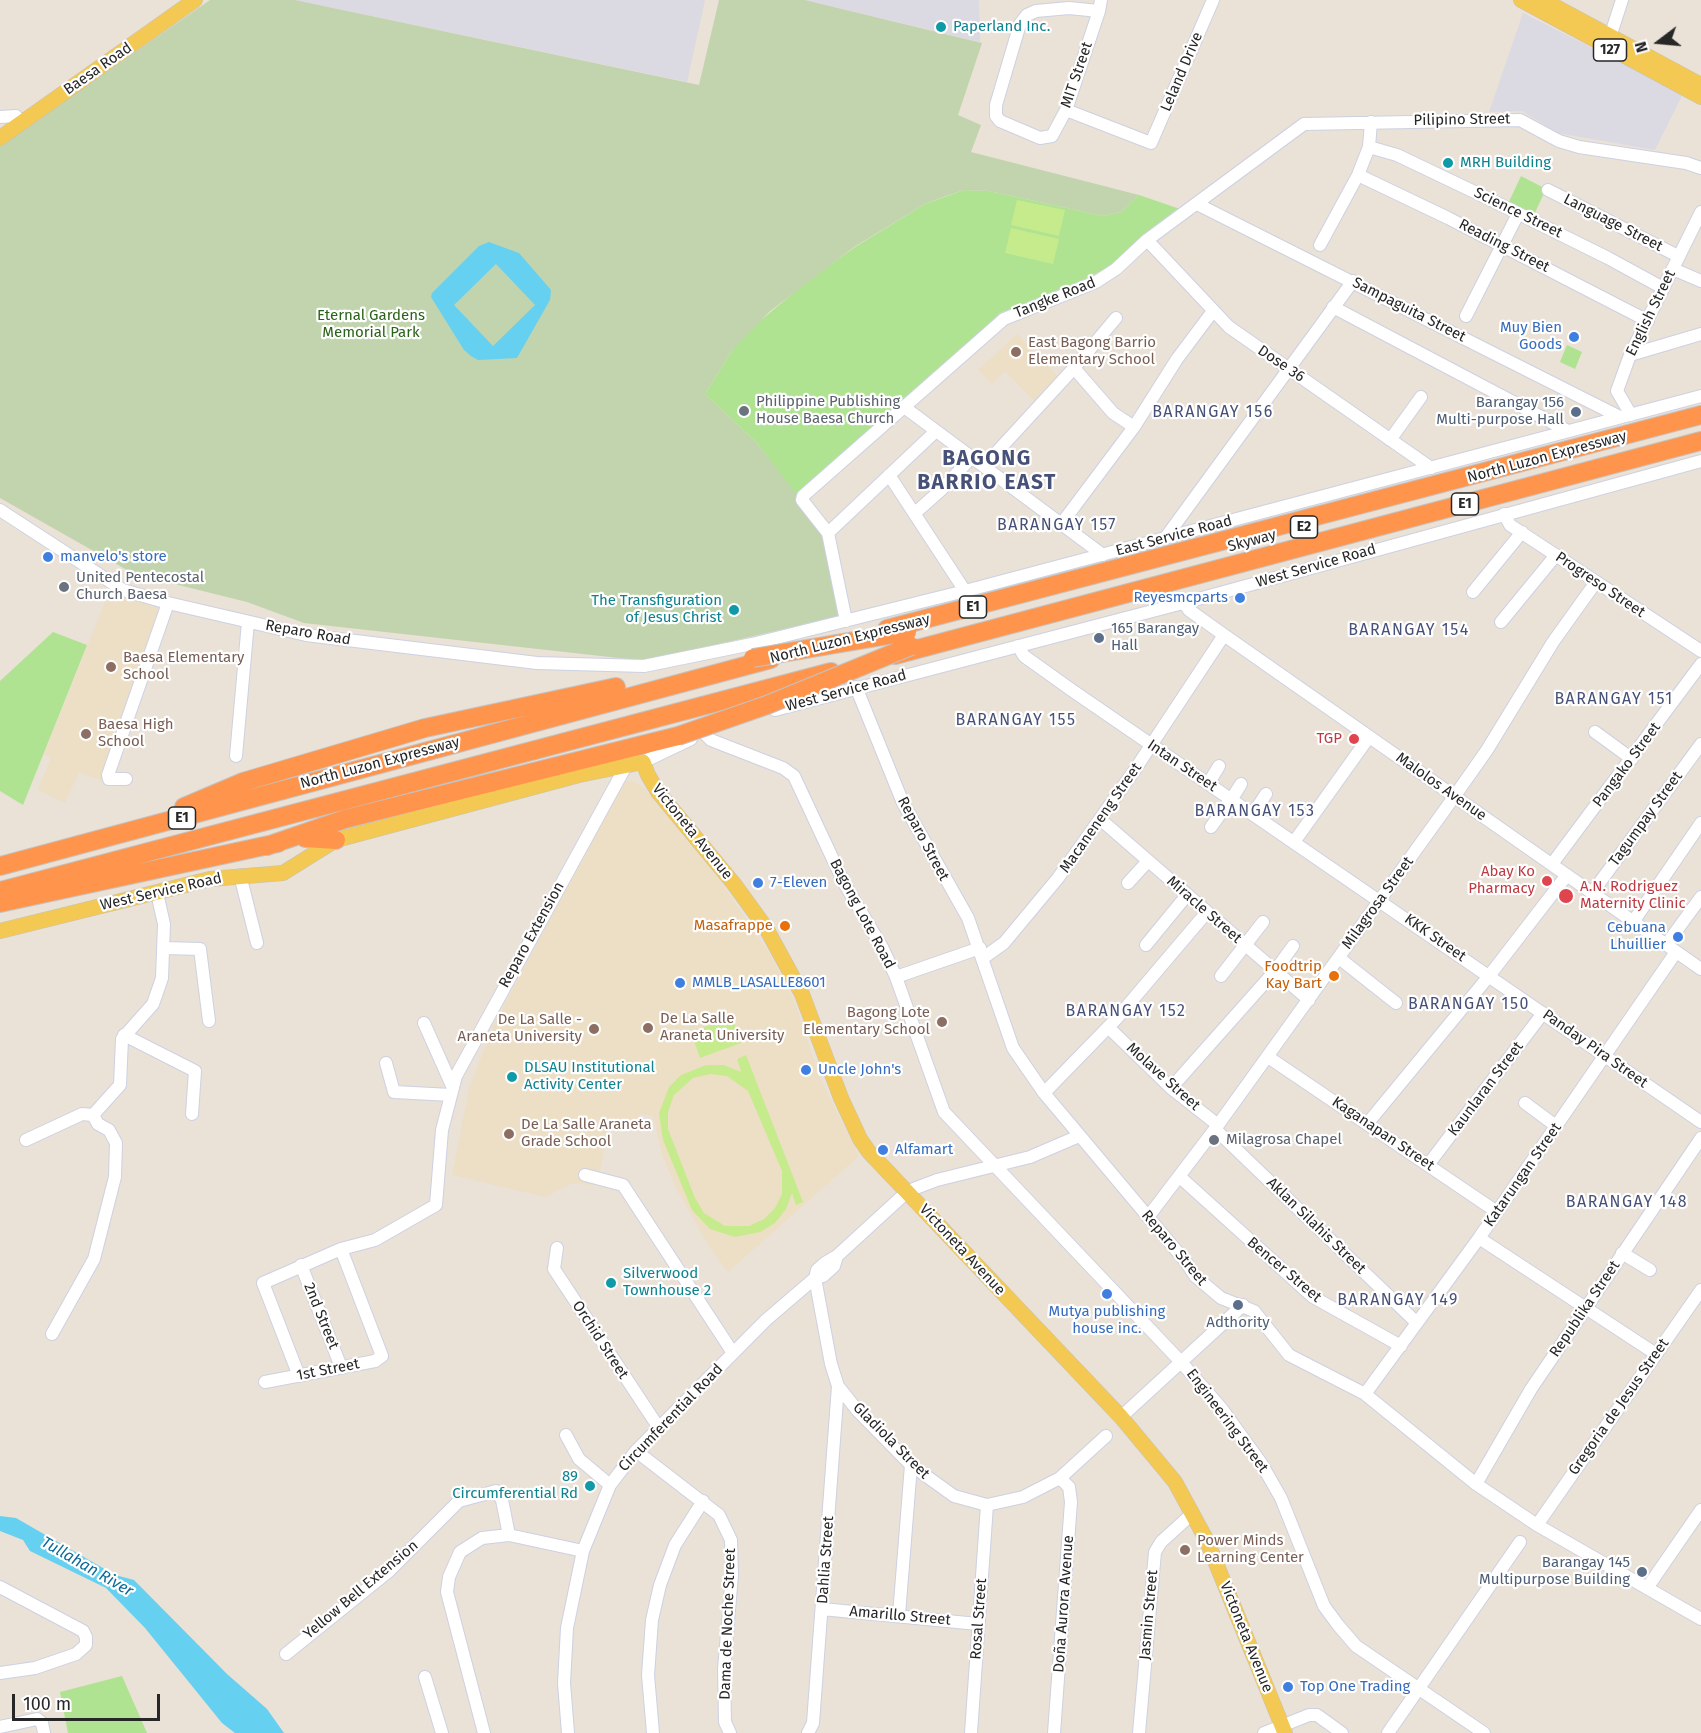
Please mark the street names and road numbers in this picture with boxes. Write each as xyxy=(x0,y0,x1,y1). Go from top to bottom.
street label: Leland Drive xyxy=(1157,30,1207,114)
street label: Baesa Road xyxy=(60,39,136,99)
road number: 127 xyxy=(1594,39,1626,61)
street label: MIT Street xyxy=(1057,40,1097,110)
street label: Pilipino Street xyxy=(1413,110,1511,130)
street label: Science Street xyxy=(1471,184,1565,242)
street label: Language Street xyxy=(1560,190,1666,256)
street label: Reading Street xyxy=(1456,215,1552,277)
street label: English Street xyxy=(1622,267,1680,359)
street label: Tangke Road xyxy=(1012,274,1098,322)
street label: Sampaguita Street xyxy=(1349,274,1469,346)
street label: Dose 36 xyxy=(1254,342,1308,386)
street label: North Luzon Expressway xyxy=(1465,427,1629,487)
road number: E1 xyxy=(1452,493,1478,515)
street label: East Service Road xyxy=(1114,512,1234,560)
road number: E2 xyxy=(1290,516,1318,538)
street label: Skyway xyxy=(1226,526,1278,556)
street label: West Service Road xyxy=(1254,540,1378,592)
street label: Progreso Street xyxy=(1552,548,1648,622)
road number: E1 xyxy=(960,596,986,618)
street label: North Luzon Expressway xyxy=(768,610,932,668)
street label: Reparo Road xyxy=(264,617,352,649)
street label: West Service Road xyxy=(784,666,908,716)
street label: Pangako Street xyxy=(1589,719,1665,811)
street label: North Luzon Expressway xyxy=(298,733,462,793)
street label: Intan Street xyxy=(1144,736,1220,796)
street label: Malolos Avenue xyxy=(1392,749,1490,825)
street label: Macaneneng Street xyxy=(1056,760,1146,876)
street label: Tagumpay Street xyxy=(1606,768,1686,870)
street label: Victoneta Avenue xyxy=(648,781,736,883)
street label: Reparo Street xyxy=(893,794,953,884)
road number: E1 xyxy=(168,807,195,829)
street label: Milagrosa Street xyxy=(1338,853,1418,953)
street label: Bagong Lote Road xyxy=(825,856,899,972)
street label: West Service Road xyxy=(98,869,224,915)
street label: Miracle Street xyxy=(1163,872,1245,948)
street label: Reparo Extension xyxy=(495,879,569,991)
street label: KKK Street xyxy=(1401,910,1469,966)
street label: Panday Pira Street xyxy=(1539,1006,1651,1092)
street label: Kaunlaran Street xyxy=(1445,1038,1527,1140)
street label: Molave Street xyxy=(1122,1039,1204,1115)
street label: Kaganapan Street xyxy=(1328,1093,1438,1175)
street label: Katarungan Street xyxy=(1480,1120,1566,1230)
street label: Aklan Silahis Street xyxy=(1263,1174,1369,1278)
street label: Victoneta Avenue xyxy=(915,1201,1009,1299)
street label: Reparo Street xyxy=(1137,1207,1211,1289)
street label: Bencer Street xyxy=(1243,1234,1325,1306)
street label: Republika Street xyxy=(1546,1257,1624,1361)
street label: 2nd Street xyxy=(300,1280,342,1352)
street label: Orchid Street xyxy=(568,1298,632,1382)
street label: Gregoria de Jesus Street xyxy=(1565,1335,1673,1479)
street label: 1st Street xyxy=(295,1355,361,1385)
street label: Circumferential Road xyxy=(615,1360,727,1476)
street label: Engineering Street xyxy=(1182,1366,1272,1476)
street label: Gladiola Street xyxy=(849,1399,933,1483)
street label: Dahlia Street xyxy=(814,1516,838,1604)
street label: Doña Aurora Avenue xyxy=(1050,1535,1078,1673)
street label: Yellow Bell Extension xyxy=(300,1537,422,1643)
street label: Dama de Noche Street xyxy=(716,1548,740,1700)
street label: Jasmin Street xyxy=(1136,1569,1162,1661)
street label: Rosal Street xyxy=(967,1578,991,1660)
street label: Victoneta Avenue xyxy=(1216,1579,1276,1695)
street label: Amarillo Street xyxy=(849,1603,951,1629)

